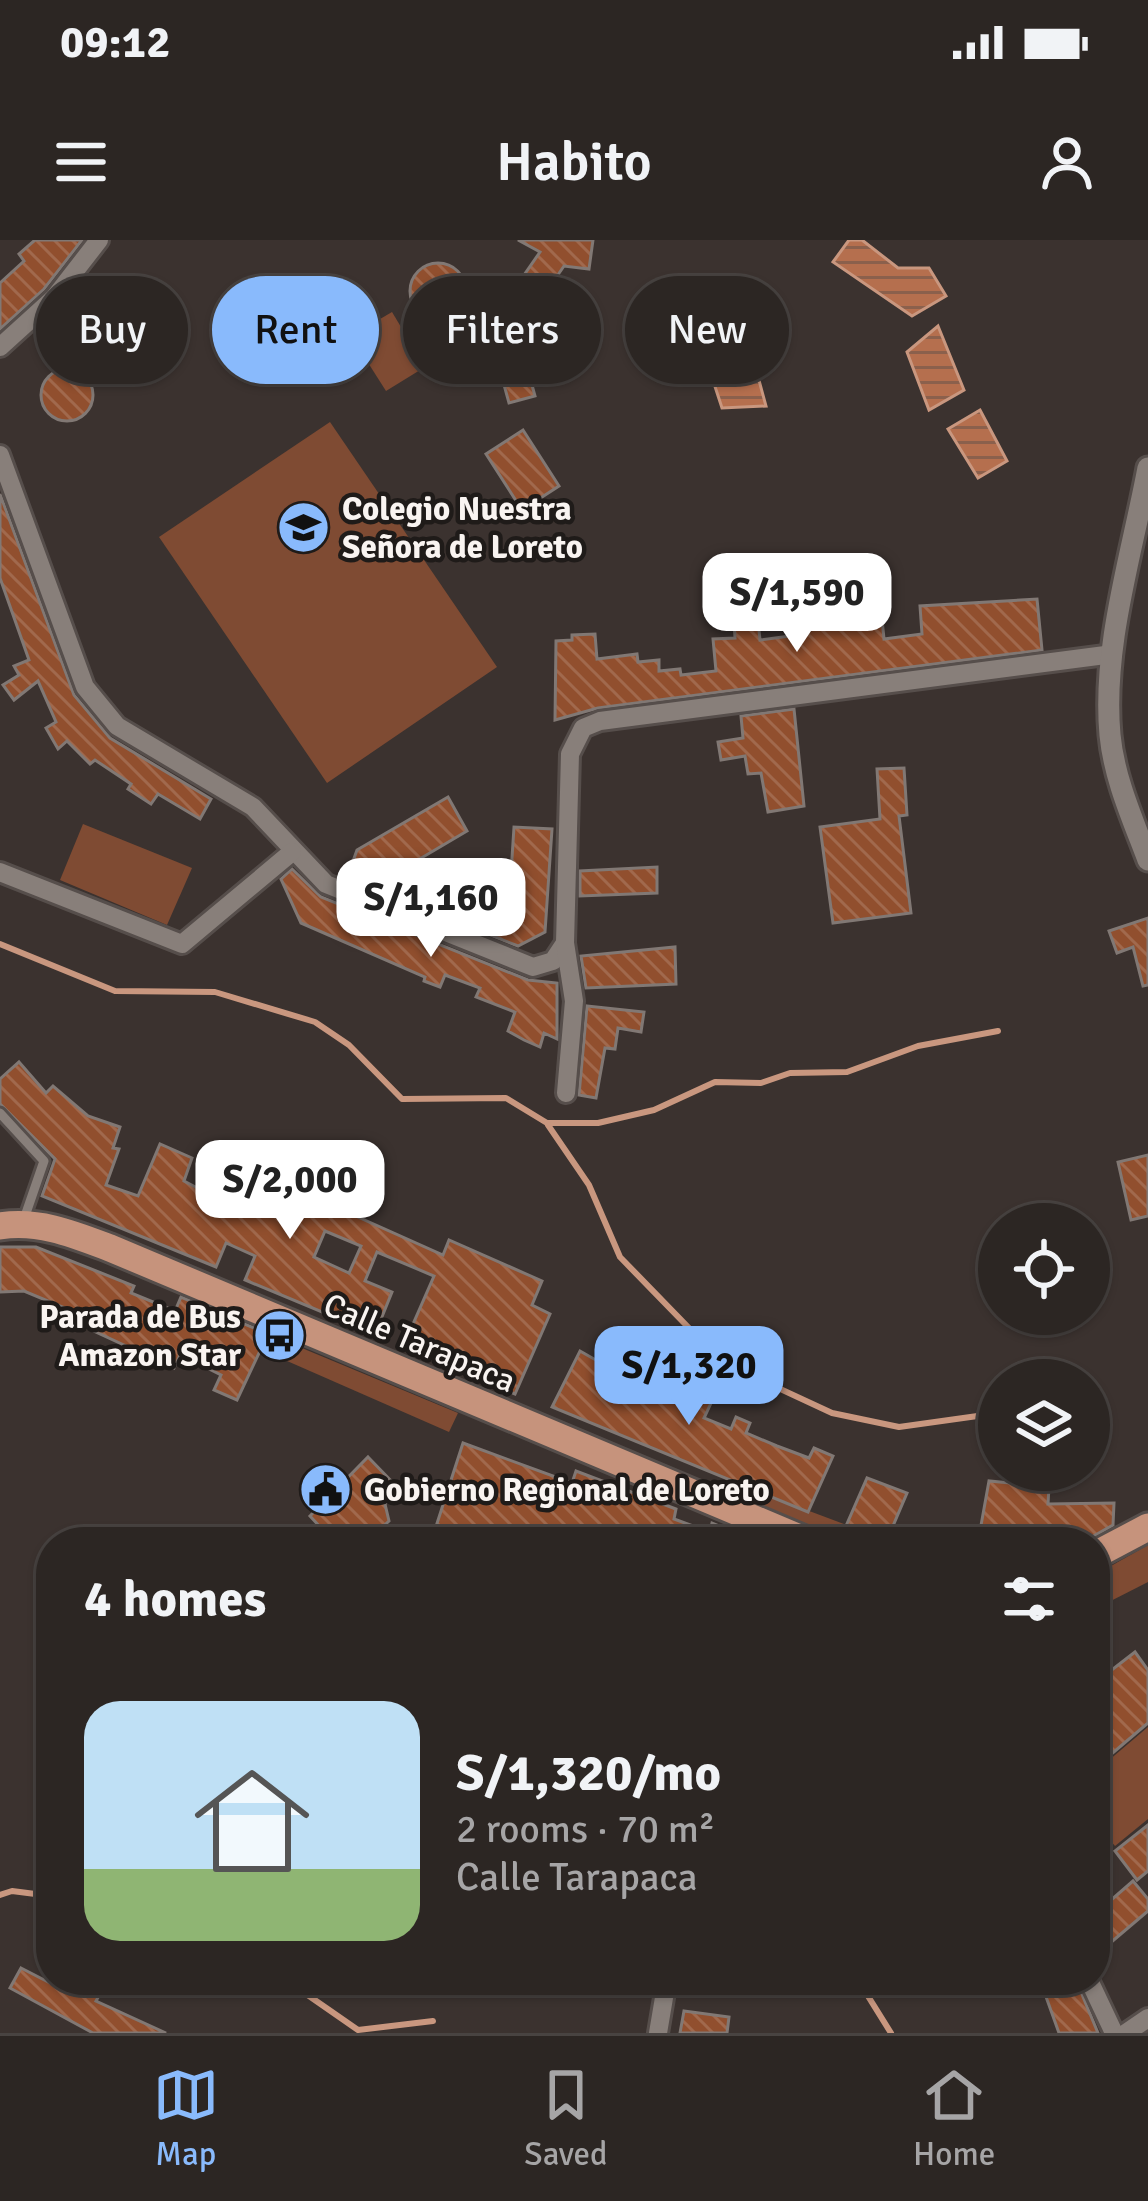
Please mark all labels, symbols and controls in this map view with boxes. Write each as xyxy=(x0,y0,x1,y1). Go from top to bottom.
text: 09:12 xyxy=(60,15,170,70)
icon: menu xyxy=(48,129,114,195)
text: Habito xyxy=(496,129,652,196)
icon: person xyxy=(1034,129,1100,195)
chip: Buy xyxy=(36,276,188,384)
chip: Rent xyxy=(212,276,379,384)
chip: Filters xyxy=(403,276,601,384)
chip: New xyxy=(625,276,789,384)
place label: Colegio Nuestra Señora de Loreto xyxy=(342,489,583,568)
school or university icon: Colegio Nuestra Señora de Loreto xyxy=(275,499,331,555)
pin: S/1,590 xyxy=(686,553,908,655)
text: S/1,590 xyxy=(729,568,865,616)
pin: S/1,160 xyxy=(320,858,542,960)
text: S/1,160 xyxy=(363,873,499,921)
pin: S/2,000 xyxy=(179,1140,401,1242)
text: S/2,000 xyxy=(222,1155,358,1203)
map controls xyxy=(978,1203,1110,1491)
button: locate xyxy=(978,1203,1110,1335)
street label: Calle Tarapaca xyxy=(317,1285,522,1402)
place label: Parada de Bus Amazon Star xyxy=(39,1297,242,1376)
bus stop icon: Parada de Bus Amazon Star xyxy=(252,1307,308,1363)
pin: S/1,320 xyxy=(578,1326,800,1428)
text: S/1,320 xyxy=(621,1341,757,1389)
button: layers xyxy=(978,1359,1110,1491)
public building icon: Gobierno Regional de Loreto xyxy=(297,1461,353,1517)
place label: Gobierno Regional de Loreto xyxy=(364,1470,770,1511)
icon: filters xyxy=(996,1566,1062,1632)
text: 4 homes xyxy=(84,1568,266,1631)
text: S/1,320/mo xyxy=(456,1742,721,1805)
icon: home xyxy=(180,1749,324,1893)
text: 2 rooms · 70 m² xyxy=(456,1805,715,1853)
text: Calle Tarapaca xyxy=(456,1853,698,1901)
tab: Map xyxy=(153,2062,219,2175)
tab: Saved xyxy=(524,2062,607,2175)
tab: Home xyxy=(913,2062,995,2175)

